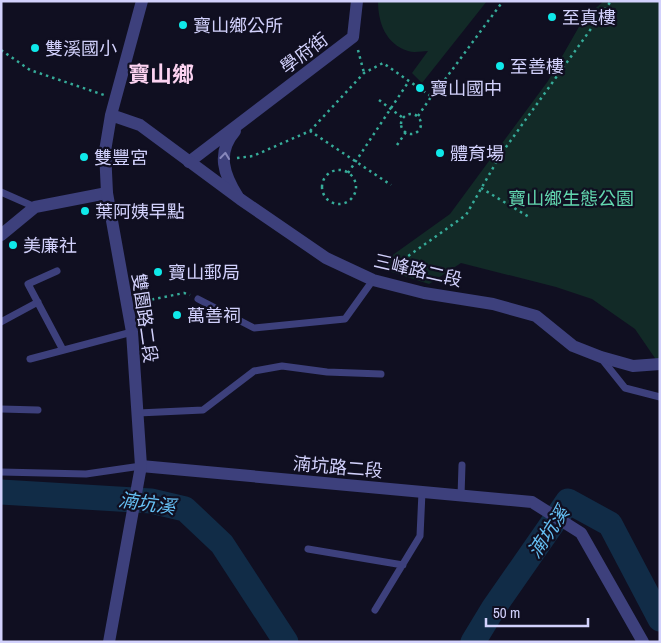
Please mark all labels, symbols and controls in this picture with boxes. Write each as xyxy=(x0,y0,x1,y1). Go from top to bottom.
place label: 至真樓 xyxy=(562,5,616,30)
marker: 至真樓 xyxy=(546,11,558,23)
place label: 寶山鄉公所 xyxy=(193,13,283,38)
marker: 寶山鄉公所 xyxy=(177,19,189,31)
street label: 學府街 xyxy=(275,27,333,79)
place label: 雙溪國小 xyxy=(45,36,117,61)
marker: 雙溪國小 xyxy=(29,42,41,54)
place label: 至善樓 xyxy=(510,54,564,79)
district label: 寶山鄉 xyxy=(128,59,194,89)
marker: 至善樓 xyxy=(494,60,506,72)
place label: 寶山國中 xyxy=(430,76,502,101)
marker: 寶山國中 xyxy=(414,82,426,94)
place label: 體育場 xyxy=(450,141,504,166)
place label: 雙豐宮 xyxy=(94,145,148,170)
marker: 體育場 xyxy=(434,147,446,159)
marker: 雙豐宮 xyxy=(78,151,90,163)
one-way arrow xyxy=(219,152,230,160)
park label: 寶山鄉生態公園 xyxy=(508,186,634,211)
place label: 葉阿姨早點 xyxy=(95,199,185,224)
marker: 葉阿姨早點 xyxy=(79,205,91,217)
place label: 美廉社 xyxy=(23,233,77,258)
marker: 美廉社 xyxy=(7,239,19,251)
street label: 三峰路二段 xyxy=(371,248,465,292)
place label: 寶山郵局 xyxy=(168,260,240,285)
marker: 寶山郵局 xyxy=(152,266,164,278)
street label: 雙園路二段 xyxy=(126,272,164,364)
place label: 萬善祠 xyxy=(187,303,241,328)
marker: 萬善祠 xyxy=(171,309,183,321)
street label: 湳坑路二段 xyxy=(292,451,384,483)
water label: 湳坑溪 xyxy=(117,486,180,520)
water label: 湳坑溪 xyxy=(521,499,576,563)
scale bar xyxy=(486,596,588,628)
text: 50 m xyxy=(493,602,520,623)

